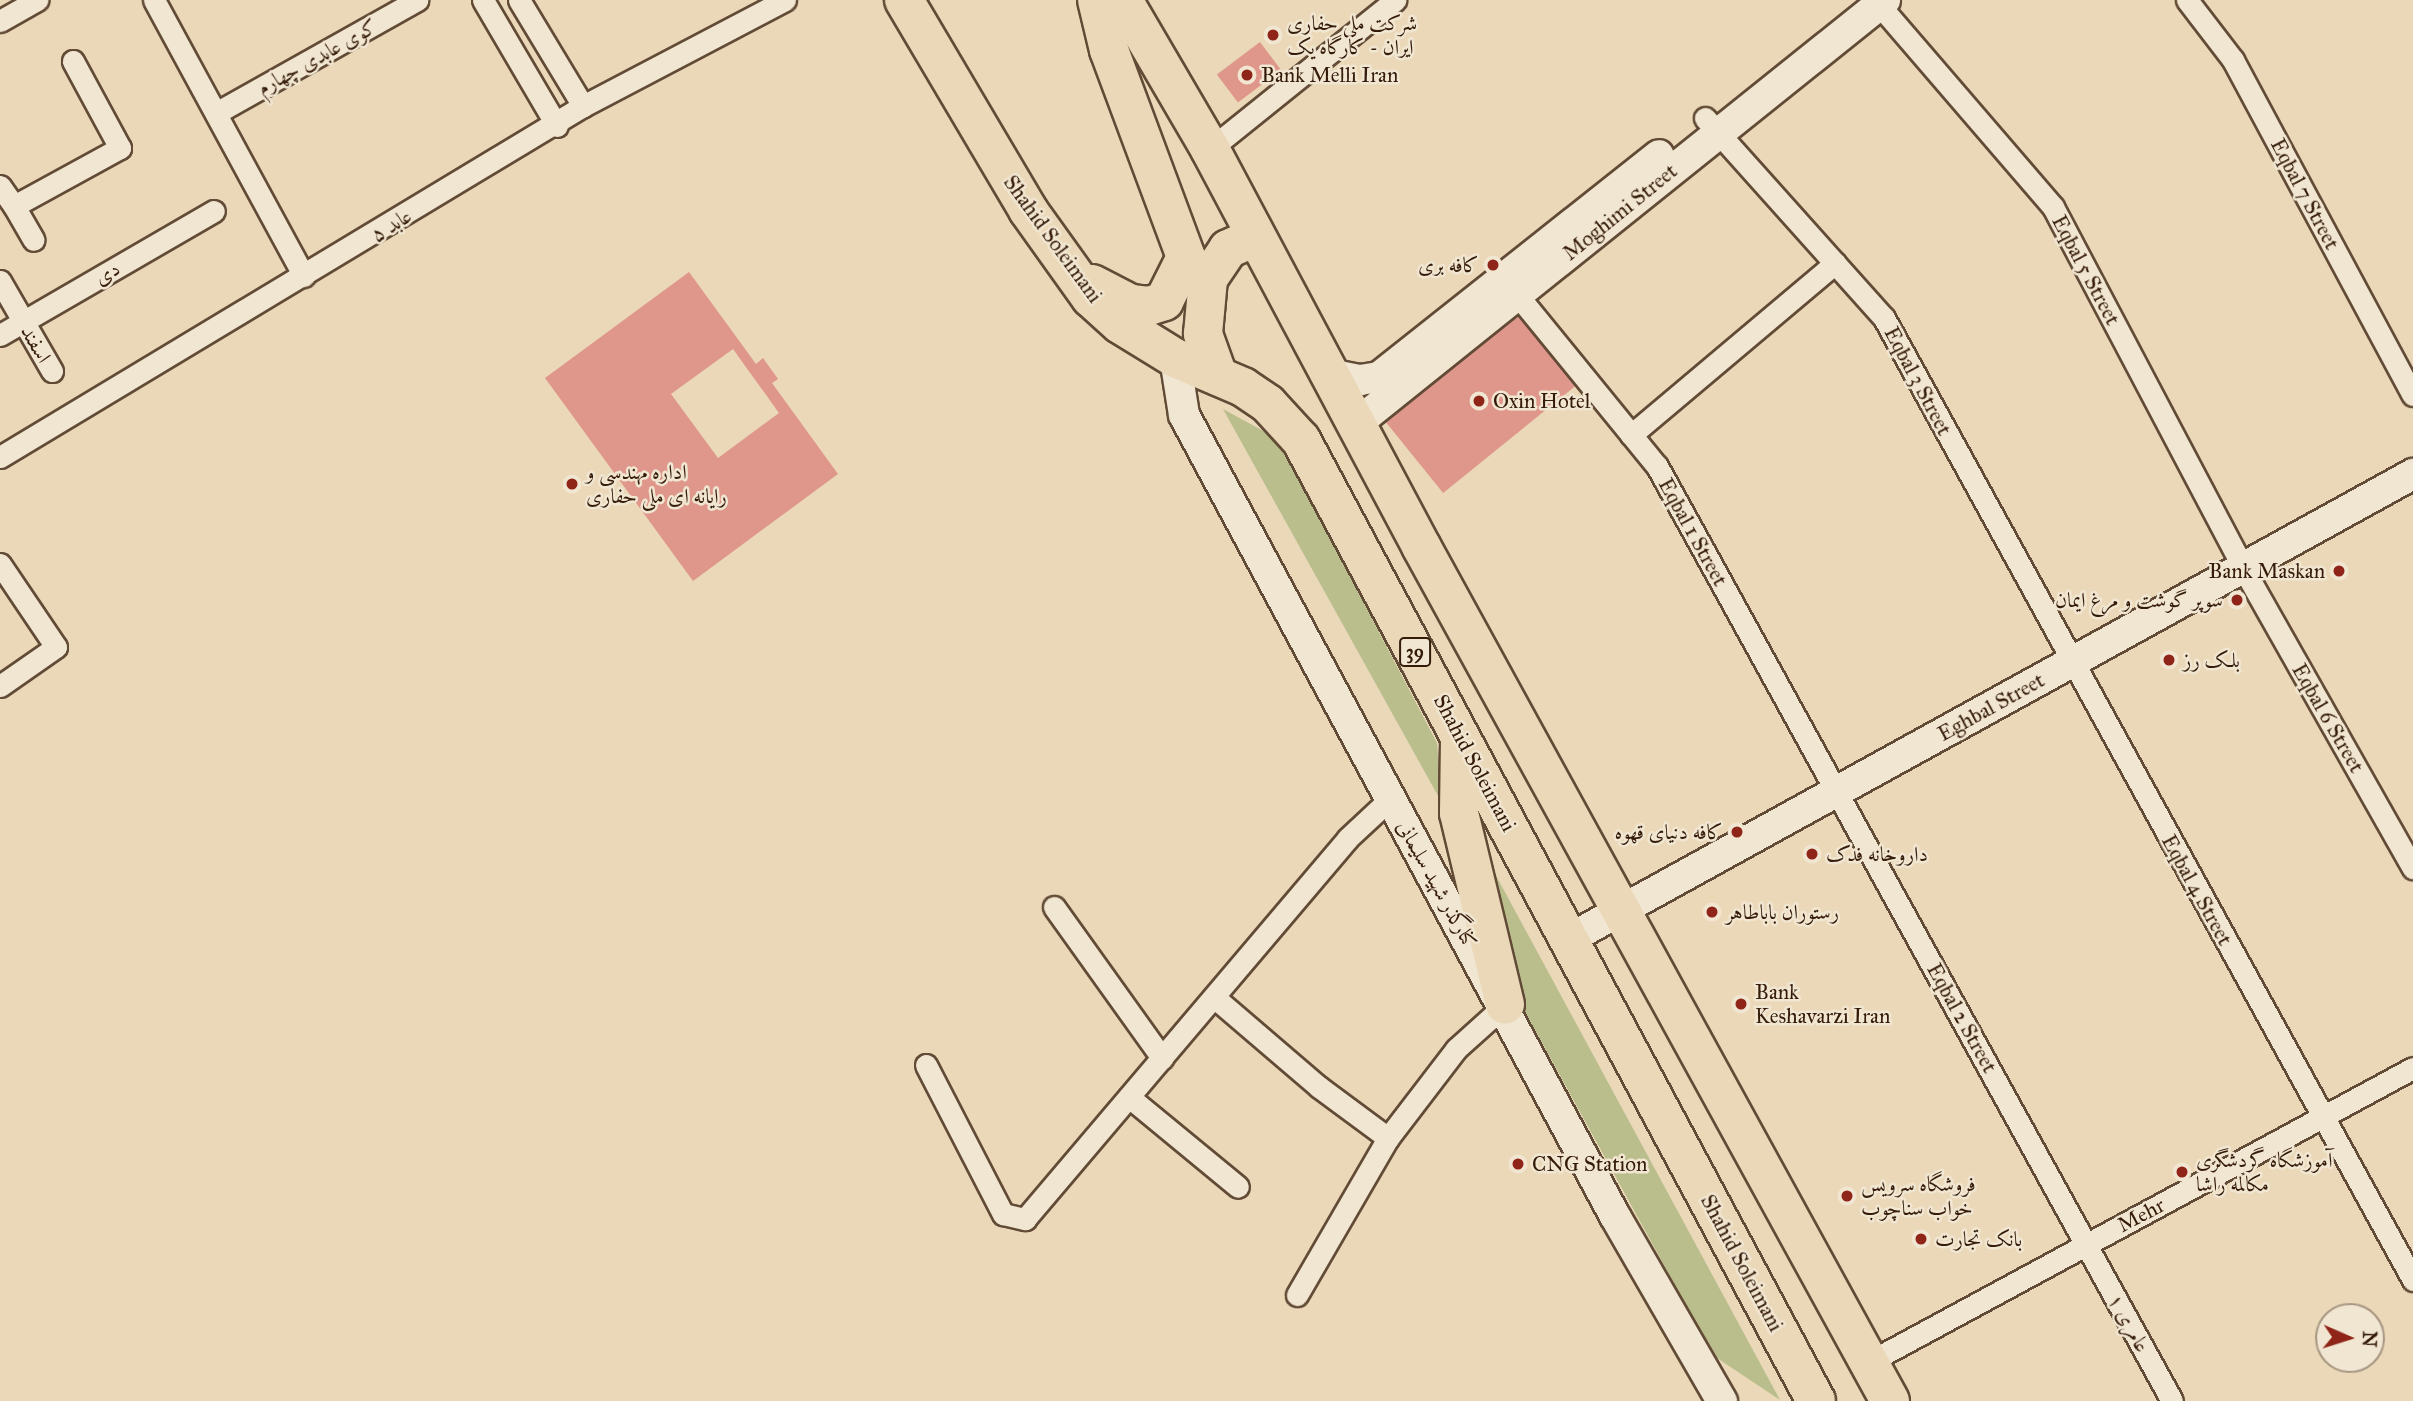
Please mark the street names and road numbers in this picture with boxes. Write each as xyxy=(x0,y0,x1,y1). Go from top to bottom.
street label: کوی عابدی چهارم xyxy=(253,14,381,100)
street label: Eqbal 7 Street xyxy=(2265,134,2345,254)
street label: Moghimi Street xyxy=(1558,158,1682,266)
street label: Shahid Soleimani xyxy=(998,170,1108,308)
street label: عابد ۵ xyxy=(366,203,416,247)
street label: Eqbal 5 Street xyxy=(2047,211,2125,329)
street label: دی xyxy=(90,256,124,290)
street label: اسفند xyxy=(15,321,57,367)
street label: Eqbal 3 Street xyxy=(1879,322,1957,440)
street label: Eqbal 1 Street xyxy=(1653,474,1733,590)
road number: 39 xyxy=(1398,636,1432,667)
street label: Eqbal 6 Street xyxy=(2287,659,2369,777)
street label: Eghbal Street xyxy=(1933,667,2049,747)
street label: Shahid Soleimani xyxy=(1428,690,1522,836)
street label: کنارگذر شهید سلیمانی xyxy=(1392,816,1482,952)
street label: Eqbal 4 Street xyxy=(2156,830,2238,950)
street label: Eqbal 2 Street xyxy=(1922,959,2002,1077)
street label: Shahid Soleimani xyxy=(1695,1190,1789,1336)
street label: Mehr xyxy=(2113,1192,2169,1238)
street label: عامری ۱ xyxy=(2103,1289,2155,1357)

